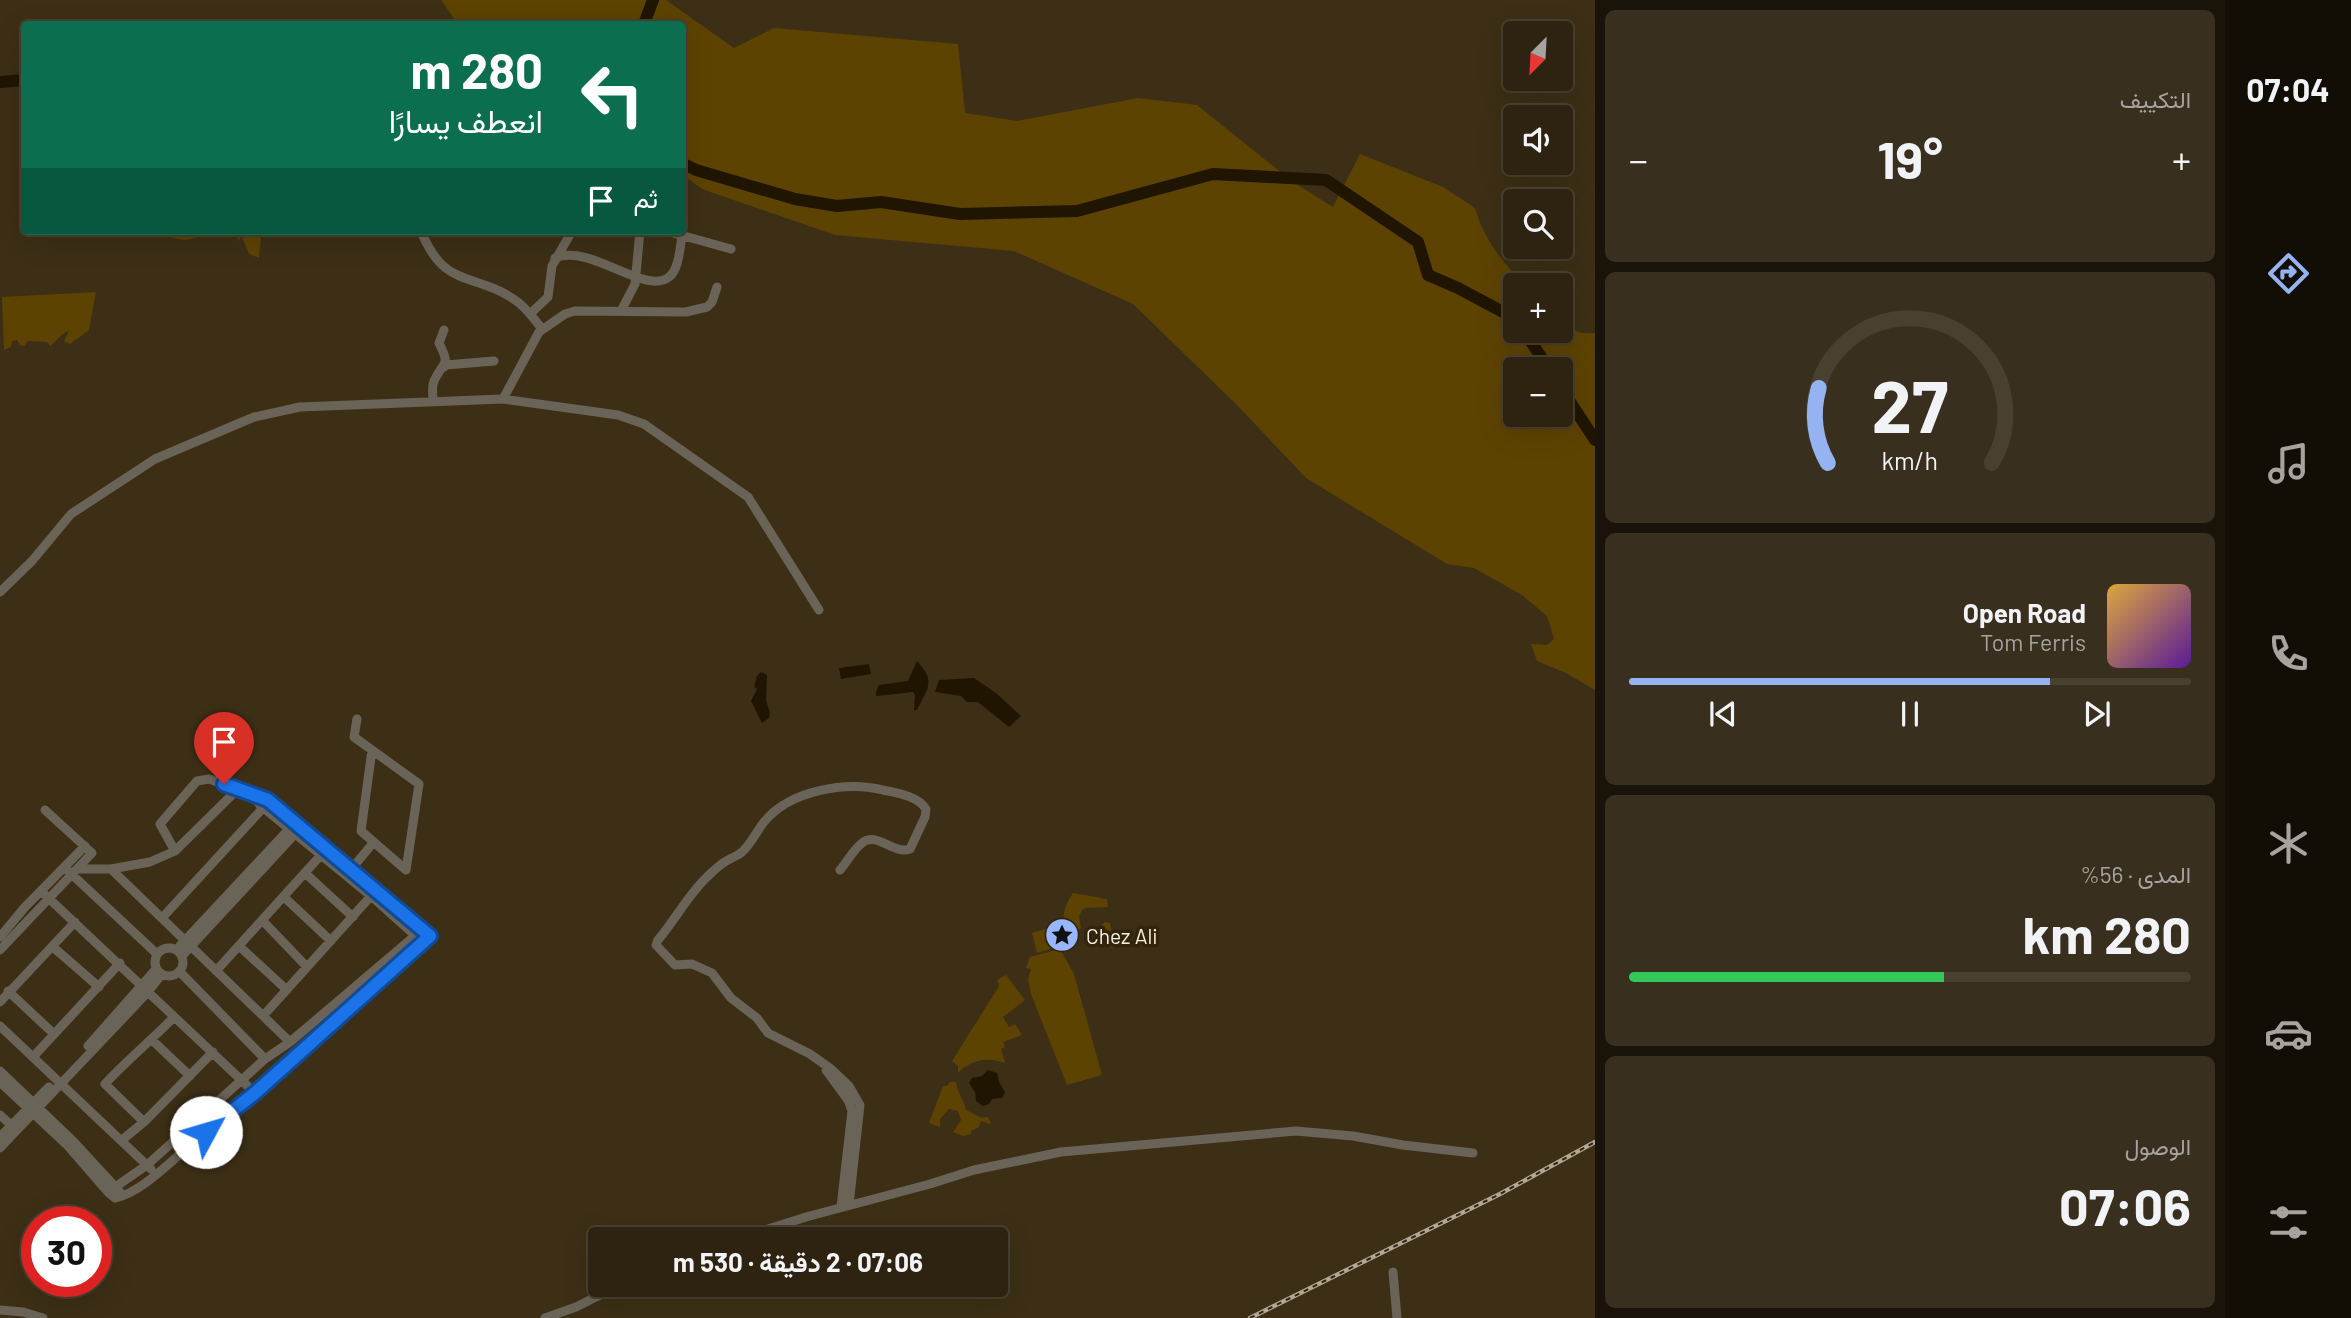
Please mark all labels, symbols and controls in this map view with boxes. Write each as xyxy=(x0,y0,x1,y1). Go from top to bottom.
north arrow xyxy=(1503,21,1573,91)
map controls xyxy=(1503,21,1573,427)
text: 280 m xyxy=(410,40,543,99)
icon: left xyxy=(567,49,658,140)
text: 07:04 xyxy=(2246,70,2330,108)
text: التكييف xyxy=(2120,85,2191,113)
text: انعطف يسارًا xyxy=(389,101,543,139)
button: sound xyxy=(1503,105,1573,175)
text: 19° xyxy=(1877,127,1943,189)
text: − xyxy=(1629,136,1648,182)
text: + xyxy=(2172,136,2191,182)
icon: arrive xyxy=(582,182,620,220)
text: ثم xyxy=(634,182,658,213)
button: search xyxy=(1503,189,1573,259)
icon: directions xyxy=(2264,249,2313,298)
button: + xyxy=(1503,273,1573,343)
button: − xyxy=(1503,357,1573,427)
text: 27 xyxy=(1872,361,1948,449)
icon: music xyxy=(2264,439,2313,488)
text: km/h xyxy=(1882,445,1938,475)
text: Open Road xyxy=(1963,597,2086,628)
text: Tom Ferris xyxy=(1980,628,2086,656)
icon: phone xyxy=(2264,629,2313,678)
icon: previous xyxy=(1704,695,1742,733)
icon: pause xyxy=(1891,695,1929,733)
icon: next xyxy=(2078,695,2116,733)
pin xyxy=(194,712,254,784)
icon: arrive xyxy=(205,723,243,761)
icon: climate xyxy=(2264,819,2313,868)
text: المدى · 56% xyxy=(2080,860,2191,888)
text: 280 km xyxy=(2023,902,2191,964)
place icon: Chez Ali xyxy=(1043,916,1081,954)
place label: Chez Ali xyxy=(1086,923,1158,948)
icon: car xyxy=(2264,1009,2313,1058)
position arrow xyxy=(169,1095,243,1169)
text: الوصول xyxy=(2125,1132,2191,1160)
text: 07:06 xyxy=(2059,1174,2191,1236)
icon: filters xyxy=(2264,1198,2313,1247)
speed limit sign: 30 xyxy=(21,1206,112,1297)
text: 07:06 · 2 دقيقة · 530 m xyxy=(673,1246,923,1277)

